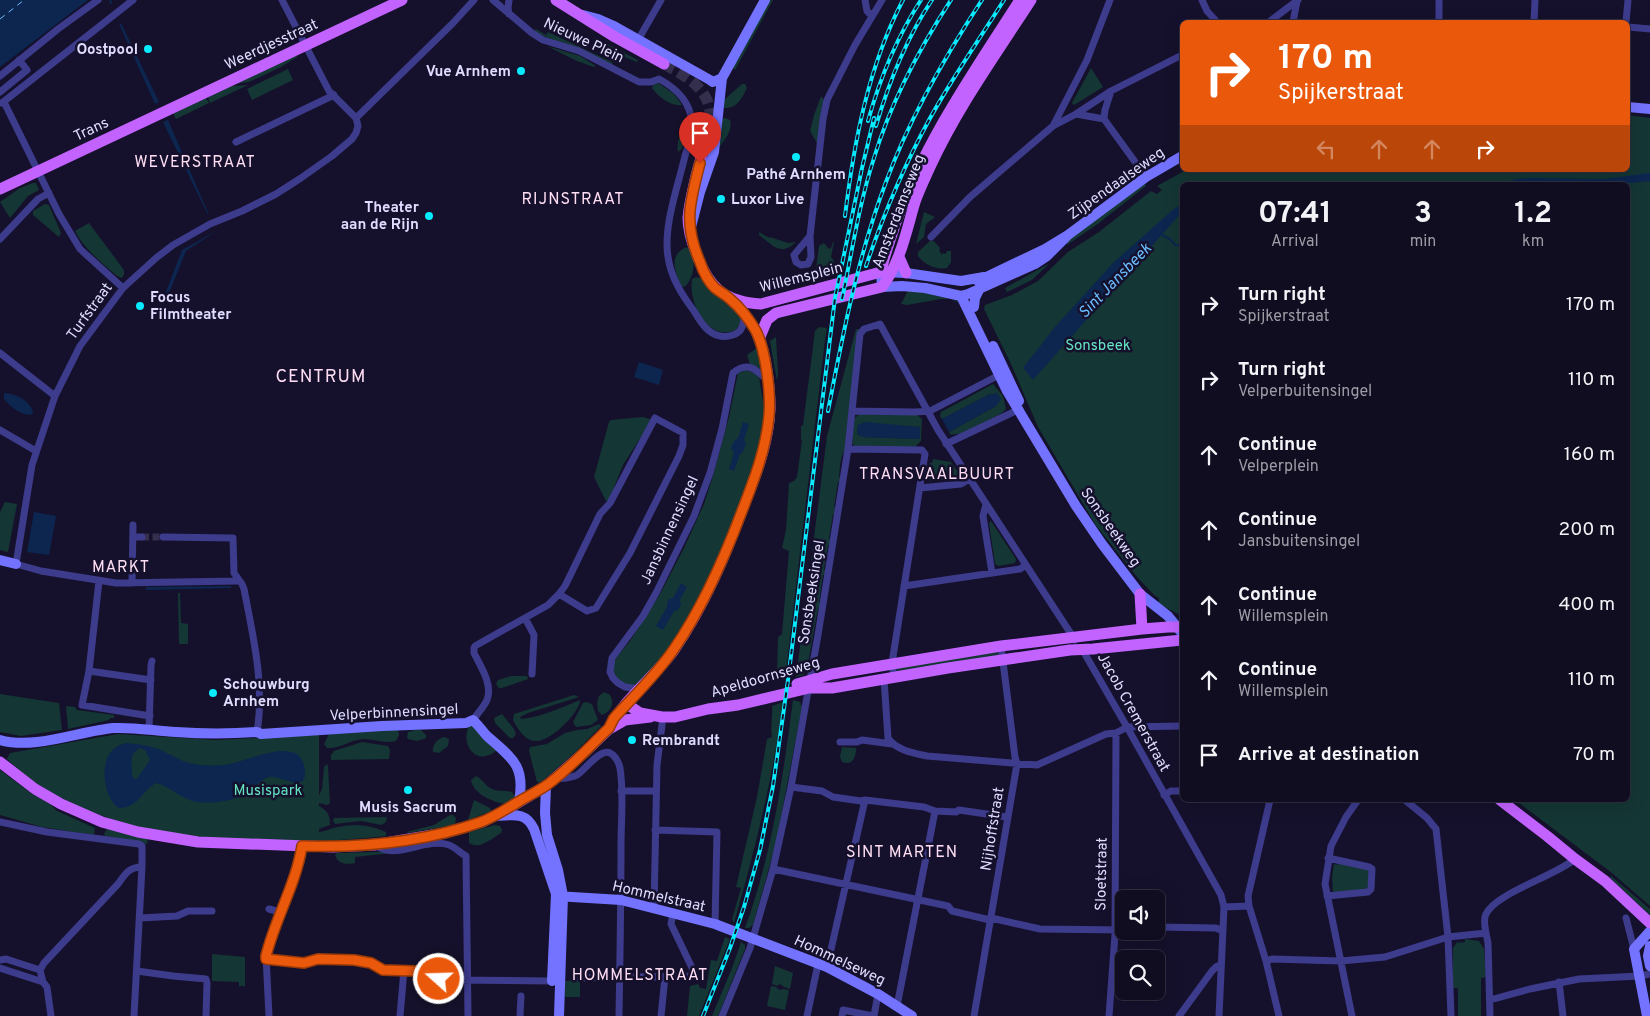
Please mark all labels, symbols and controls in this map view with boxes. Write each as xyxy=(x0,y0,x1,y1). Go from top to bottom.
street label: Nieuwe Plein xyxy=(540,14,627,68)
street label: Weerdjesstraat xyxy=(222,15,321,75)
text: 170 m xyxy=(1278,37,1373,81)
icon: right xyxy=(1195,40,1260,105)
place label: Oostpool xyxy=(76,41,138,60)
marker: Oostpool xyxy=(142,43,154,55)
place label: Vue Arnhem xyxy=(426,63,511,82)
marker: Vue Arnhem xyxy=(515,65,527,77)
text: Spijkerstraat xyxy=(1278,80,1404,107)
pin xyxy=(679,112,721,163)
street label: Trans xyxy=(71,114,112,147)
icon: arrive xyxy=(686,119,714,147)
icon: left xyxy=(1312,135,1340,163)
icon: ahead xyxy=(1365,135,1393,163)
icon: ahead xyxy=(1418,135,1446,163)
icon: right xyxy=(1471,135,1499,163)
street label: Zijpendaalseweg xyxy=(1065,144,1169,225)
marker: Pathé Arnhem xyxy=(790,151,802,163)
street label: Amsterdamseweg xyxy=(869,152,930,271)
district label: WEVERSTRAAT xyxy=(134,153,256,173)
place label: Pathé Arnhem xyxy=(746,166,846,185)
district label: RIJNSTRAAT xyxy=(521,190,625,210)
place label: Luxor Live xyxy=(731,191,804,210)
marker: Luxor Live xyxy=(715,193,727,205)
text: 07:41 xyxy=(1258,196,1332,233)
text: 3 xyxy=(1414,196,1432,233)
text: 1.2 xyxy=(1514,196,1552,233)
place label: Theater aan de Rijn xyxy=(341,199,420,235)
marker: Theater aan de Rijn xyxy=(423,210,435,222)
text: Arrival xyxy=(1271,232,1319,252)
text: min xyxy=(1410,232,1436,252)
text: km xyxy=(1522,232,1544,252)
water label: Sint Jansbeek xyxy=(1075,239,1157,323)
street label: Willemsplein xyxy=(758,259,845,298)
street label: Turfstraat xyxy=(63,280,117,344)
text: Turn right xyxy=(1238,283,1326,307)
place label: Focus Filmtheater xyxy=(150,289,232,325)
icon: right xyxy=(1195,291,1223,319)
text: 170 m xyxy=(1566,293,1615,317)
marker: Focus Filmtheater xyxy=(134,300,146,312)
text: Spijkerstraat xyxy=(1238,307,1329,327)
park label: Sonsbeek xyxy=(1065,337,1131,356)
text: Turn right xyxy=(1238,358,1326,382)
district label: CENTRUM xyxy=(276,366,366,389)
icon: right xyxy=(1195,366,1223,394)
text: 110 m xyxy=(1568,368,1615,392)
text: Velperbuitensingel xyxy=(1238,382,1372,402)
text: Continue xyxy=(1238,433,1317,457)
icon: ahead xyxy=(1195,441,1223,469)
text: 160 m xyxy=(1564,443,1615,467)
text: Velperplein xyxy=(1238,457,1319,477)
district label: TRANSVAALBUURT xyxy=(859,465,1015,485)
street label: Jansbinnensingel xyxy=(637,473,704,588)
street label: Sonsbeekweg xyxy=(1075,484,1144,571)
text: Continue xyxy=(1238,508,1317,532)
icon: ahead xyxy=(1195,516,1223,544)
text: 200 m xyxy=(1559,518,1615,542)
text: Jansbuitensingel xyxy=(1238,532,1360,552)
street label: Sonsbeeksingel xyxy=(795,539,830,646)
district label: MARKT xyxy=(92,558,150,578)
text: Continue xyxy=(1238,583,1317,607)
icon: ahead xyxy=(1195,591,1223,619)
text: 400 m xyxy=(1558,593,1615,617)
text: Willemsplein xyxy=(1238,607,1329,627)
street label: Jacob Cremerstraat xyxy=(1092,650,1173,776)
street label: Apeldoornseweg xyxy=(709,654,822,703)
text: Continue xyxy=(1238,658,1317,682)
icon: ahead xyxy=(1195,666,1223,694)
text: 110 m xyxy=(1568,668,1615,692)
place label: Schouwburg Arnhem xyxy=(223,676,310,712)
text: Willemsplein xyxy=(1238,682,1329,702)
marker: Schouwburg Arnhem xyxy=(207,687,219,699)
street label: Velperbinnensingel xyxy=(329,701,459,726)
place label: Rembrandt xyxy=(642,732,720,751)
marker: Rembrandt xyxy=(626,734,638,746)
icon: arrive xyxy=(1195,741,1223,769)
text: Arrive at destination xyxy=(1238,743,1419,767)
text: 70 m xyxy=(1573,743,1615,767)
park label: Musispark xyxy=(234,782,302,801)
marker: Musis Sacrum xyxy=(402,784,414,796)
street label: Nijhoffstraat xyxy=(977,786,1009,873)
place label: Musis Sacrum xyxy=(359,799,457,818)
street label: Sloetstraat xyxy=(1092,837,1113,911)
district label: SINT MARTEN xyxy=(846,843,958,863)
street label: Hommelstraat xyxy=(610,877,707,917)
map controls xyxy=(1115,890,1165,1000)
button: sound xyxy=(1115,890,1165,940)
street label: Hommelseweg xyxy=(791,932,888,991)
button: search xyxy=(1115,950,1165,1000)
position arrow xyxy=(412,952,464,1004)
district label: HOMMELSTRAAT xyxy=(572,966,708,986)

